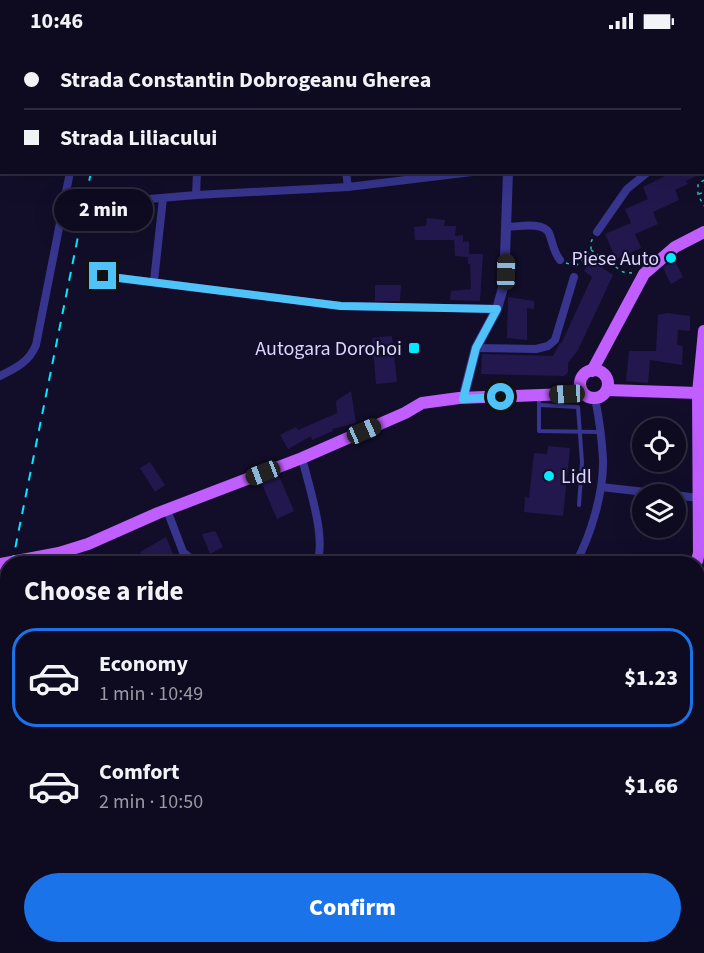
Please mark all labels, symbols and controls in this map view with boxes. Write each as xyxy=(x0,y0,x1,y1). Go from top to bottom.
text: 10:46 xyxy=(30,5,83,37)
text: Strada Constantin Dobrogeanu Gherea xyxy=(60,64,431,96)
text: Strada Liliacului xyxy=(60,122,217,154)
callout: 2 min xyxy=(54,189,152,231)
text: 2 min xyxy=(79,196,128,224)
place label: Piese Auto xyxy=(572,245,659,273)
marker: Piese Auto xyxy=(664,251,678,265)
car xyxy=(497,254,515,290)
route end xyxy=(89,262,116,289)
place label: Autogara Dorohoi xyxy=(255,335,402,363)
marker: Autogara Dorohoi xyxy=(407,341,421,355)
route start xyxy=(487,383,514,410)
car xyxy=(549,384,585,404)
car xyxy=(344,415,384,447)
map controls xyxy=(632,418,686,538)
button: locate xyxy=(632,418,686,472)
car xyxy=(243,458,283,488)
place label: Lidl xyxy=(561,463,592,491)
marker: Lidl xyxy=(542,469,556,483)
button: layers xyxy=(632,484,686,538)
text: Choose a ride xyxy=(24,572,184,611)
text: Economy xyxy=(99,648,188,680)
icon: car xyxy=(27,651,81,705)
text: $1.23 xyxy=(624,662,678,694)
text: 1 min · 10:49 xyxy=(99,680,203,708)
text: Comfort xyxy=(99,756,180,788)
icon: car xyxy=(27,759,81,813)
text: $1.66 xyxy=(624,770,678,802)
text: 2 min · 10:50 xyxy=(99,788,203,816)
button: Confirm xyxy=(24,873,681,942)

